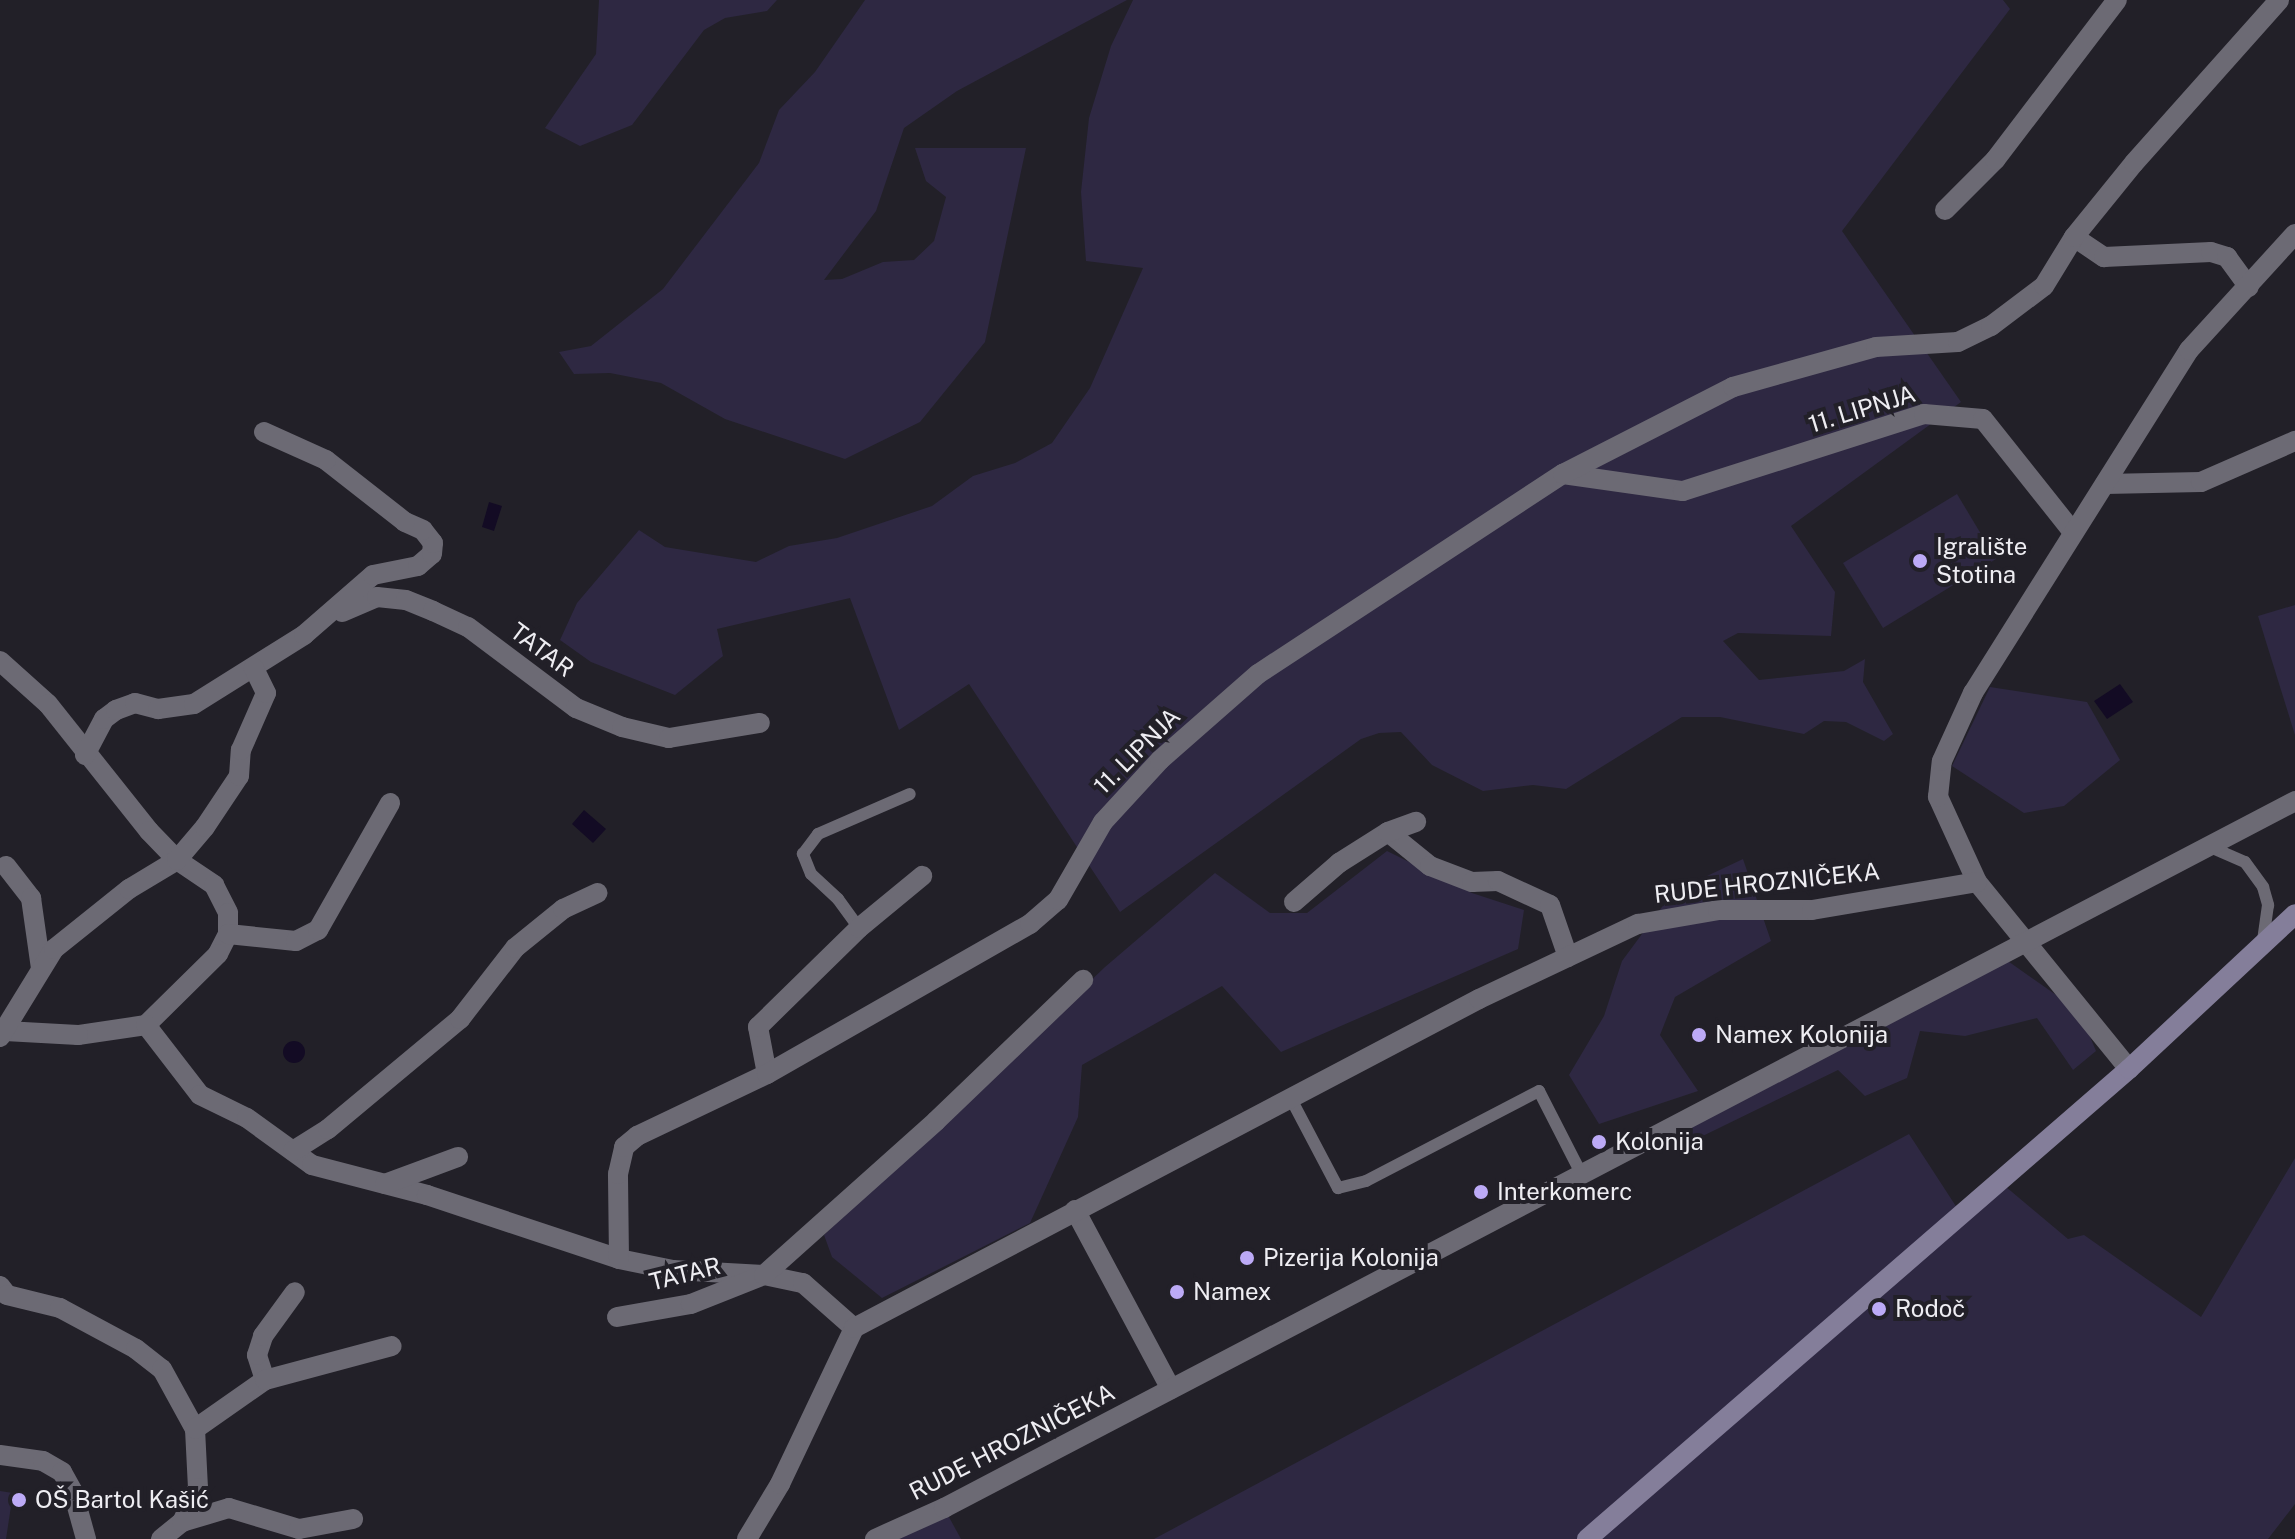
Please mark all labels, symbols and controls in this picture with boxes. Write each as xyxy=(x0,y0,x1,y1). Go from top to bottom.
street label: 11. LIPNJA xyxy=(1805,379,1919,439)
place label: Igralište Stotina xyxy=(1936,533,2027,589)
marker: Igralište Stotina xyxy=(1911,552,1929,570)
street label: TATAR xyxy=(504,617,580,683)
street label: 11. LIPNJA xyxy=(1088,702,1186,800)
street label: RUDE HROZNIČEKA xyxy=(1653,857,1881,909)
place label: Namex Kolonija xyxy=(1715,1021,1888,1049)
marker: Namex Kolonija xyxy=(1690,1026,1708,1044)
place label: Kolonija xyxy=(1615,1128,1704,1156)
marker: Kolonija xyxy=(1590,1133,1608,1151)
place label: Interkomerc xyxy=(1497,1178,1632,1206)
marker: Interkomerc xyxy=(1472,1183,1490,1201)
place label: Pizerija Kolonija xyxy=(1263,1244,1439,1272)
marker: Pizerija Kolonija xyxy=(1238,1249,1256,1267)
street label: TATAR xyxy=(646,1251,724,1297)
place label: Namex xyxy=(1193,1278,1271,1306)
marker: Namex xyxy=(1168,1283,1186,1301)
place label: Rodoč xyxy=(1895,1295,1965,1323)
marker: Rodoč xyxy=(1870,1300,1888,1318)
street label: RUDE HROZNIČEKA xyxy=(904,1378,1120,1506)
place label: OŠ Bartol Kašić xyxy=(35,1486,209,1514)
marker: OŠ Bartol Kašić xyxy=(10,1491,28,1509)

